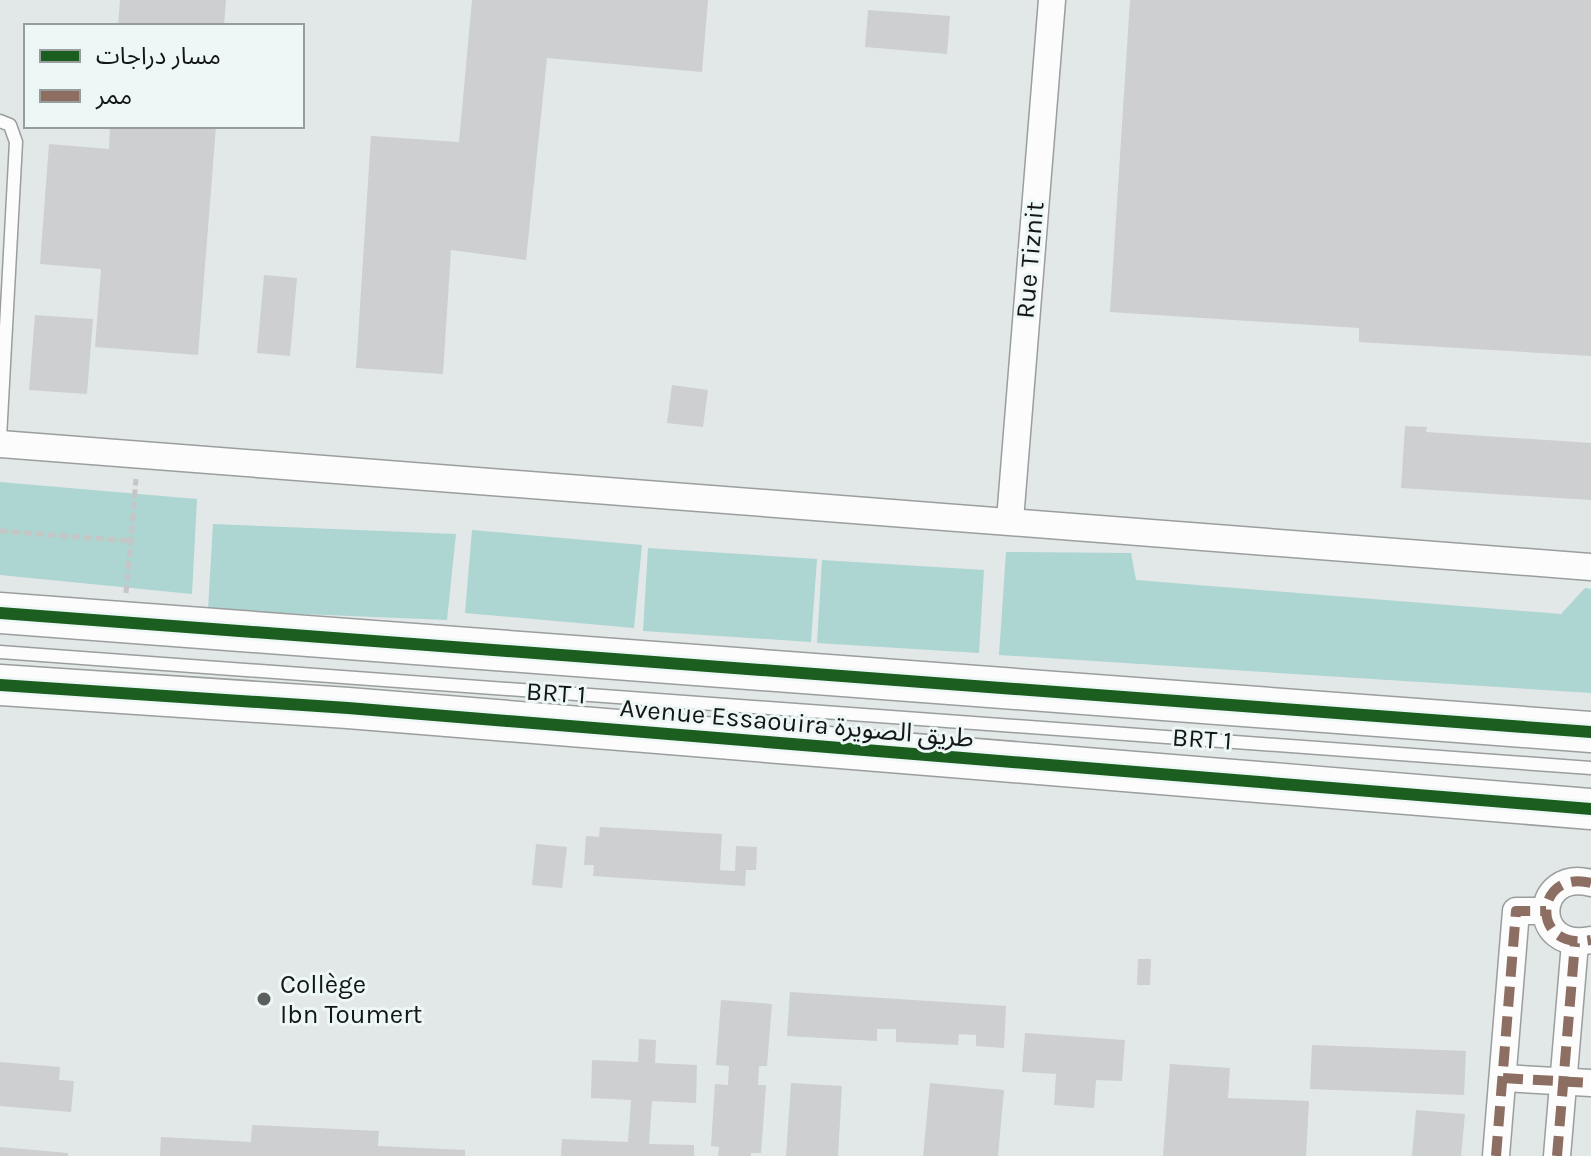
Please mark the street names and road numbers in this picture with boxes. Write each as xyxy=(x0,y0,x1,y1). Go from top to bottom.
street label: Rue Tiznit xyxy=(1009,200,1051,320)
street label: BRT 1 xyxy=(525,675,587,711)
street label: Avenue Essaouira طريق الصويرة xyxy=(619,692,975,754)
street label: BRT 1 xyxy=(1171,721,1233,757)

